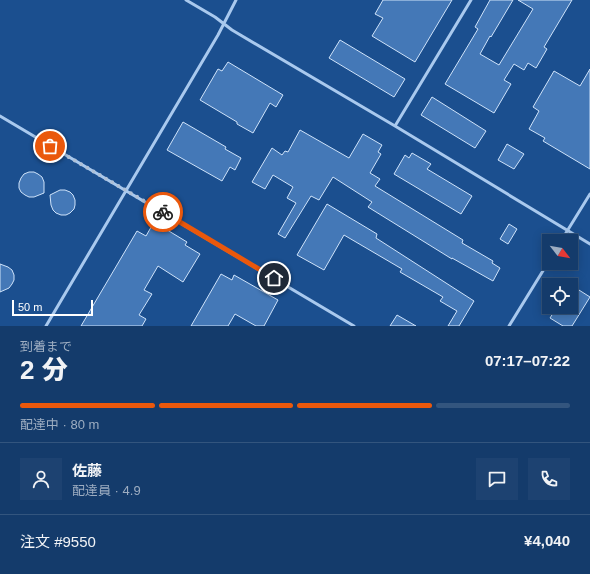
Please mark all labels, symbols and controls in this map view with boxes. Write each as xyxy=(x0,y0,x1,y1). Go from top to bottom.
pin xyxy=(33,129,67,163)
icon: bag xyxy=(39,135,61,157)
courier xyxy=(143,192,183,232)
icon: bike xyxy=(152,201,174,223)
north arrow xyxy=(542,234,578,270)
map controls xyxy=(542,234,578,314)
pin xyxy=(257,261,291,295)
icon: home xyxy=(263,267,285,289)
button: locate xyxy=(542,278,578,314)
scale bar xyxy=(12,298,93,317)
text: 50 m xyxy=(18,301,42,313)
text: 到着まで xyxy=(20,339,72,354)
text: 07:17–07:22 xyxy=(485,352,570,369)
text: 2 分 xyxy=(20,355,68,385)
text: 配達中 · 80 m xyxy=(20,417,99,432)
button: person xyxy=(20,458,62,500)
button: chat xyxy=(476,458,518,500)
button: phone xyxy=(528,458,570,500)
text: 佐藤 xyxy=(72,462,102,479)
text: 配達員 · 4.9 xyxy=(72,483,141,498)
text: ¥4,040 xyxy=(524,532,570,549)
text: 注文 #9550 xyxy=(20,533,96,550)

